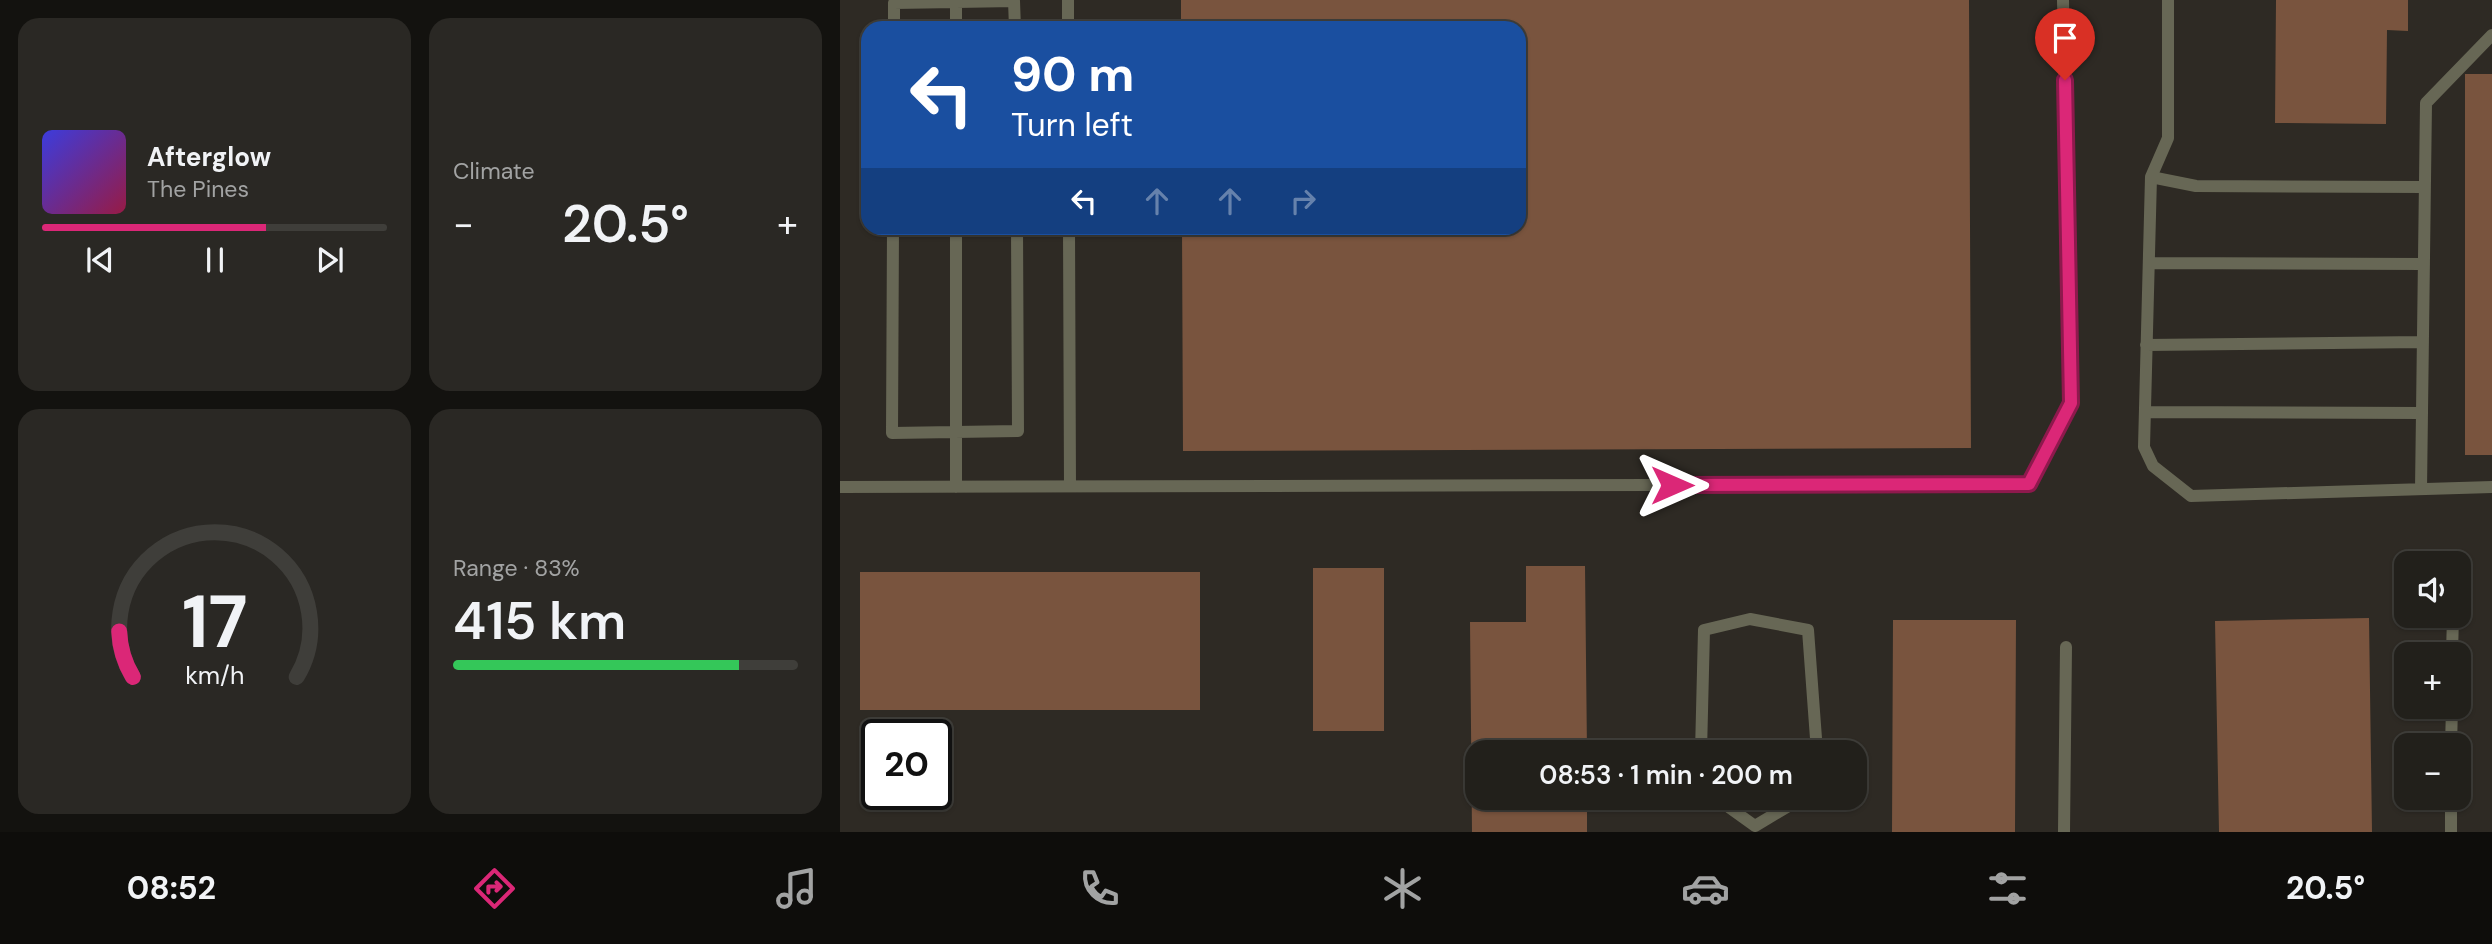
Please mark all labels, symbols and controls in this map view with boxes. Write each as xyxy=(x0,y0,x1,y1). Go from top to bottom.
pin xyxy=(2035,8,2095,80)
icon: arrive xyxy=(2046,19,2084,57)
text: 90 m xyxy=(1011,42,1134,106)
icon: left xyxy=(896,49,987,140)
text: Turn left xyxy=(1011,104,1133,146)
text: Afterglow xyxy=(147,140,271,174)
text: Climate xyxy=(453,156,535,186)
text: The Pines xyxy=(147,174,249,204)
icon: left xyxy=(1065,182,1103,220)
icon: ahead xyxy=(1138,182,1176,220)
icon: ahead xyxy=(1211,182,1249,220)
icon: right xyxy=(1284,182,1322,220)
text: 20.5° xyxy=(562,190,689,258)
text: − xyxy=(453,199,474,249)
text: + xyxy=(777,199,798,249)
icon: previous xyxy=(81,241,119,279)
icon: pause xyxy=(196,241,234,279)
icon: next xyxy=(311,241,349,279)
position arrow xyxy=(1635,448,1709,522)
map controls xyxy=(2394,551,2471,810)
button: sound xyxy=(2394,551,2471,628)
text: Range · 83% xyxy=(453,553,580,583)
text: 17 xyxy=(182,576,247,671)
text: 415 km xyxy=(453,587,626,655)
button: + xyxy=(2394,642,2471,719)
text: km/h xyxy=(185,659,244,692)
speed limit sign: 20 xyxy=(861,719,952,810)
button: − xyxy=(2394,733,2471,810)
text: 08:53 · 1 min · 200 m xyxy=(1539,758,1793,792)
icon: directions xyxy=(470,864,519,913)
icon: music xyxy=(772,864,821,913)
icon: phone xyxy=(1075,864,1124,913)
icon: climate xyxy=(1378,864,1427,913)
icon: car xyxy=(1681,864,1730,913)
icon: filters xyxy=(1983,864,2032,913)
text: 08:52 xyxy=(127,867,216,909)
text: 20.5° xyxy=(2286,867,2365,909)

